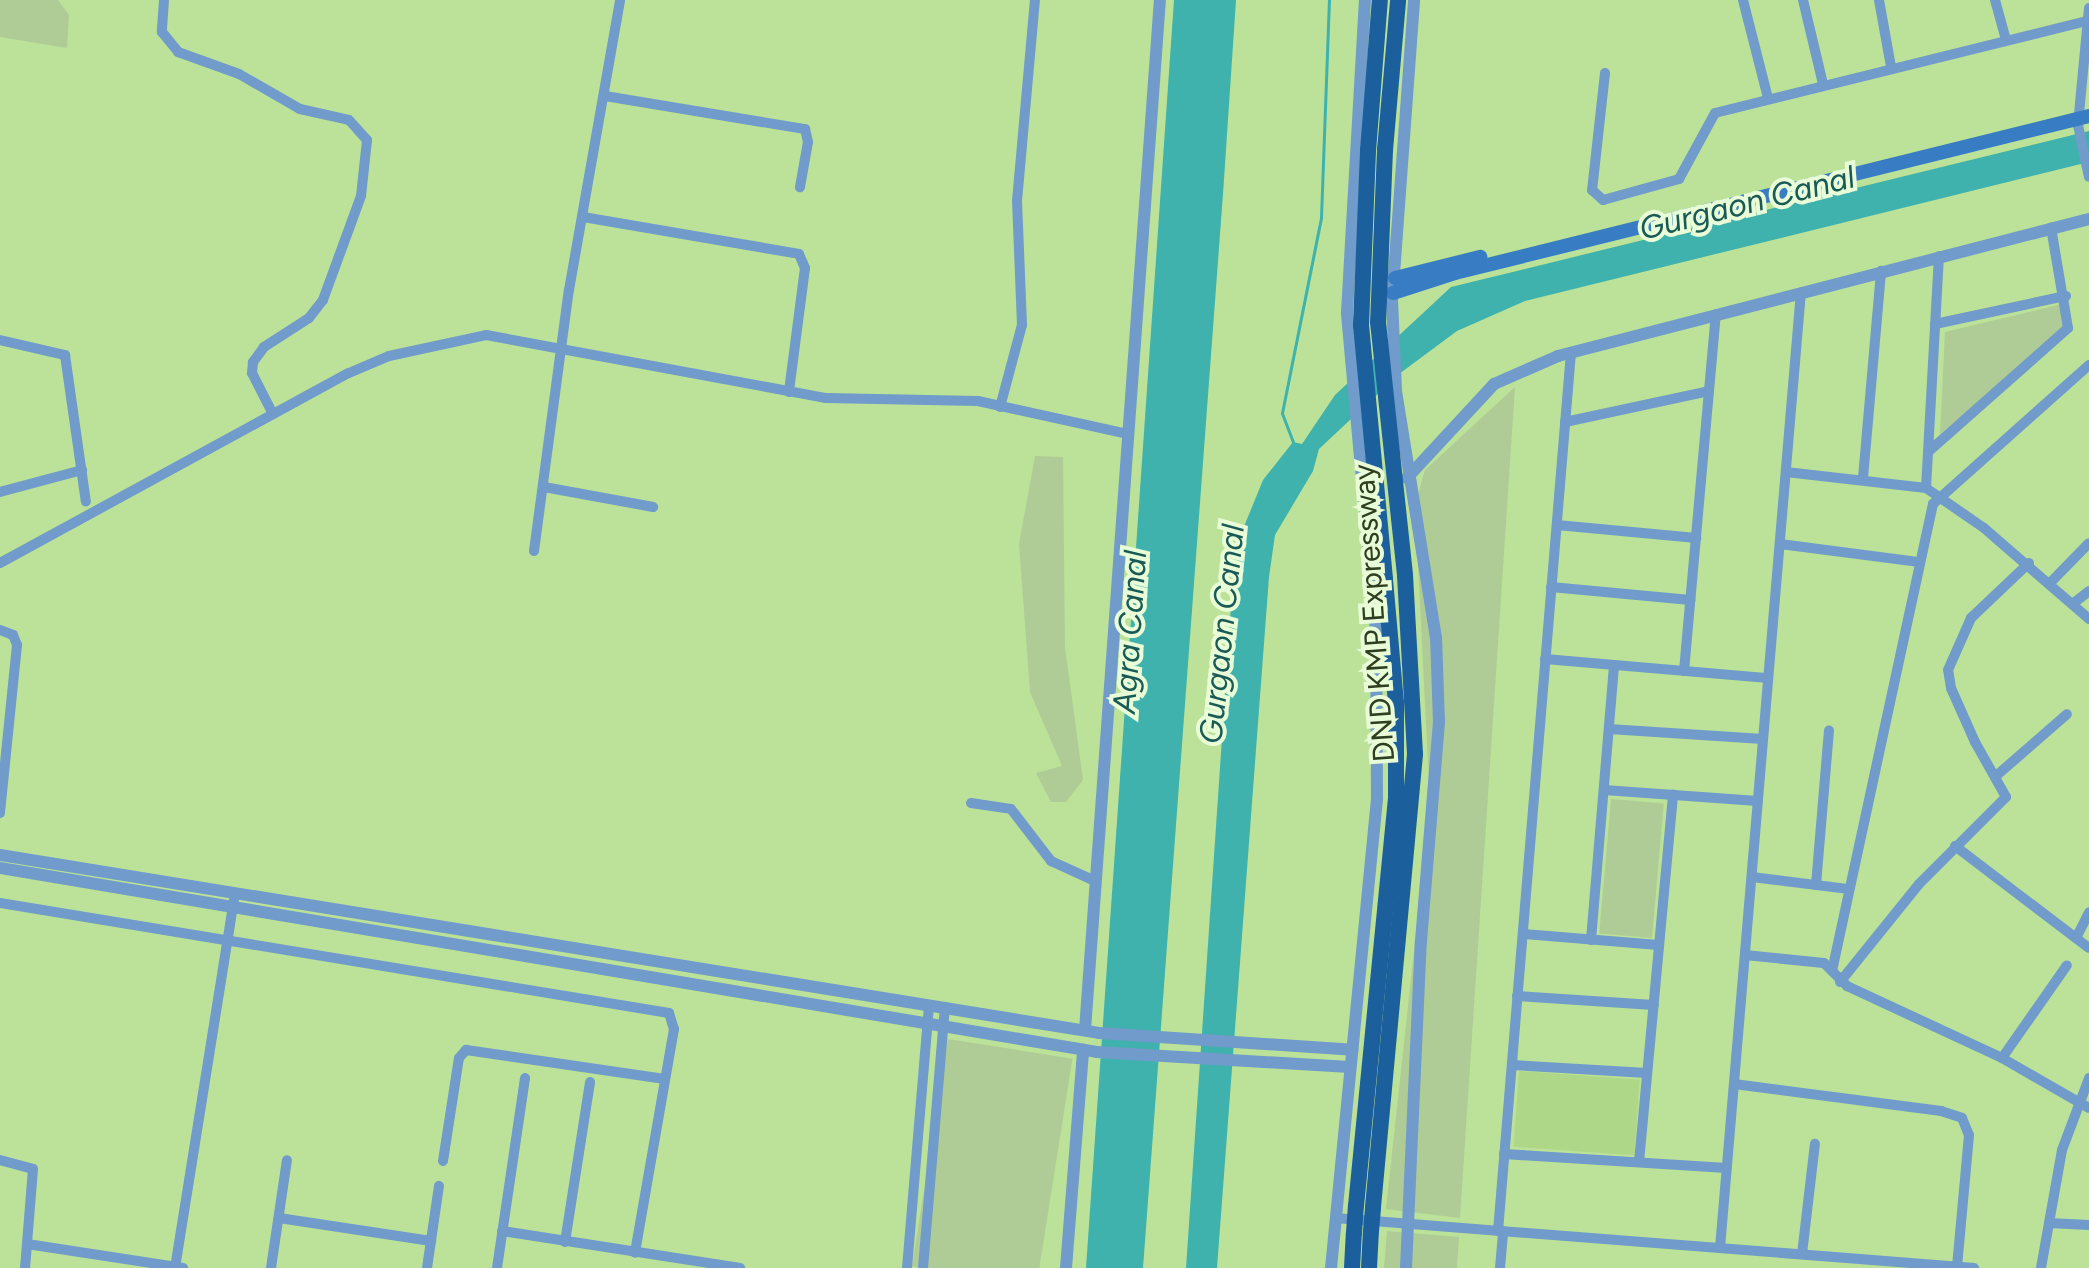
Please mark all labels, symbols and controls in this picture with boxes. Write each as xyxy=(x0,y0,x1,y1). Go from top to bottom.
water label: Gurgaon Canal xyxy=(1635,158,1859,248)
street label: DND KMP Expressway xyxy=(1346,463,1402,763)
water label: Gurgaon Canal xyxy=(1191,522,1253,746)
water label: Agra Canal xyxy=(1105,549,1155,715)

